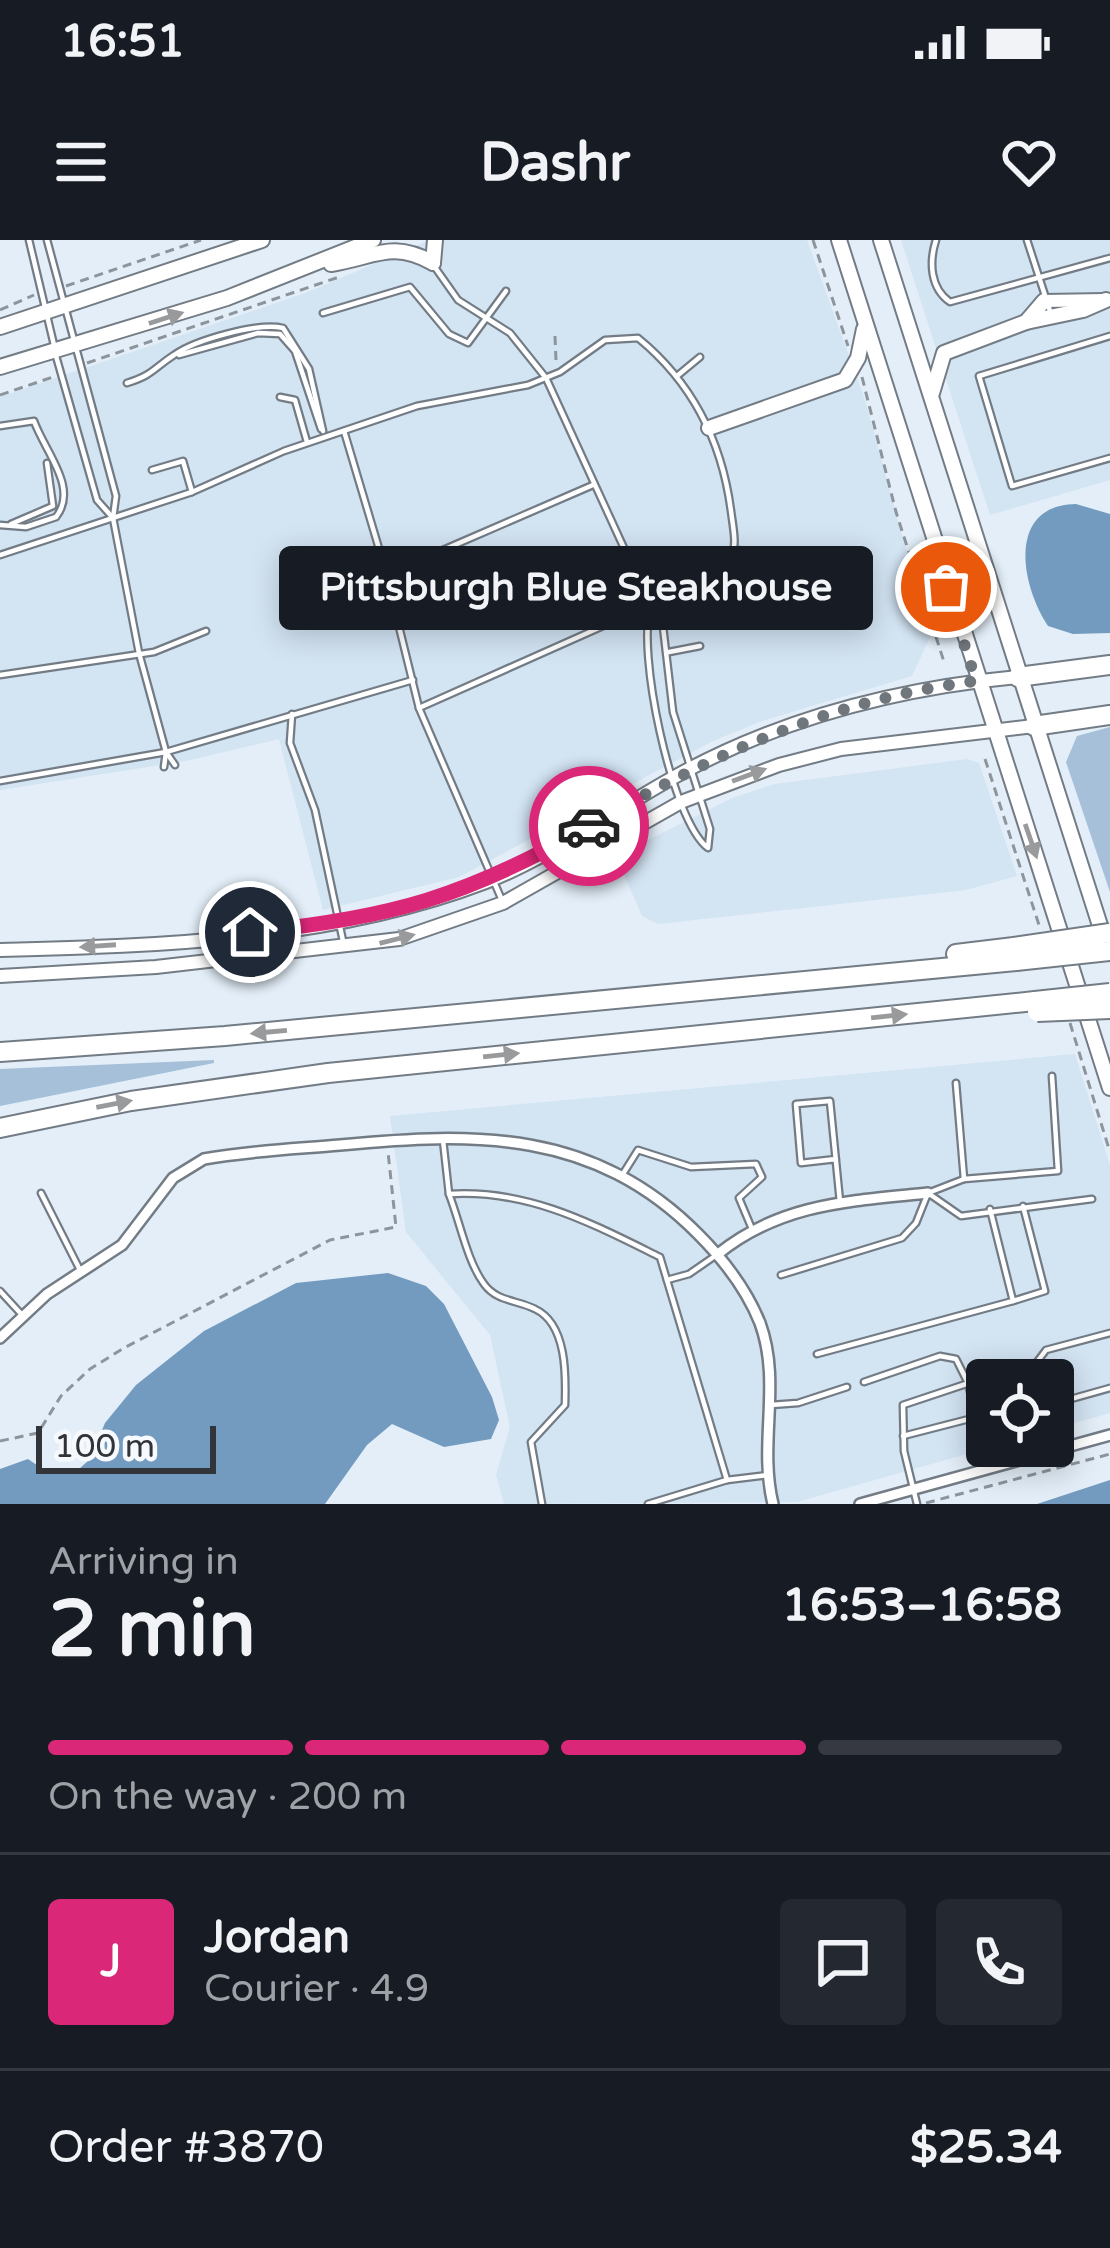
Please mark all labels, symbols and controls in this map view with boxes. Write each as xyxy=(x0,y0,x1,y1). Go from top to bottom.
text: 16:51 xyxy=(60,15,185,69)
icon: menu xyxy=(48,129,114,195)
icon: heart xyxy=(996,129,1062,195)
text: Dashr xyxy=(480,130,630,195)
one-way arrow xyxy=(148,308,185,327)
pin xyxy=(895,536,997,638)
callout: Pittsburgh Blue Steakhouse xyxy=(280,545,874,629)
icon: bag xyxy=(913,554,979,620)
text: Pittsburgh Blue Steakhouse xyxy=(320,564,832,611)
one-way arrow xyxy=(732,765,768,784)
courier xyxy=(529,766,649,886)
icon: car xyxy=(556,793,622,859)
one-way arrow xyxy=(1023,824,1042,860)
pin xyxy=(199,881,301,983)
icon: home xyxy=(217,899,283,965)
one-way arrow xyxy=(379,929,416,948)
one-way arrow xyxy=(79,936,117,955)
one-way arrow xyxy=(871,1006,908,1025)
one-way arrow xyxy=(249,1023,287,1042)
one-way arrow xyxy=(483,1045,520,1064)
one-way arrow xyxy=(96,1094,134,1113)
map controls xyxy=(966,1359,1074,1467)
button: locate xyxy=(966,1359,1074,1467)
scale bar xyxy=(36,1420,216,1473)
text: 100 m xyxy=(54,1427,155,1466)
text: Arriving in xyxy=(48,1538,239,1585)
text: 16:53–16:58 xyxy=(782,1579,1062,1633)
text: 2 min xyxy=(48,1583,256,1677)
text: On the way · 200 m xyxy=(48,1773,407,1820)
button: chat xyxy=(780,1899,906,2025)
button: phone xyxy=(936,1899,1062,2025)
text: Jordan xyxy=(204,1911,350,1965)
text: J xyxy=(101,1935,121,1989)
text: Courier · 4.9 xyxy=(204,1965,429,2012)
text: Order #3870 xyxy=(48,2121,324,2175)
text: $25.34 xyxy=(910,2121,1062,2175)

